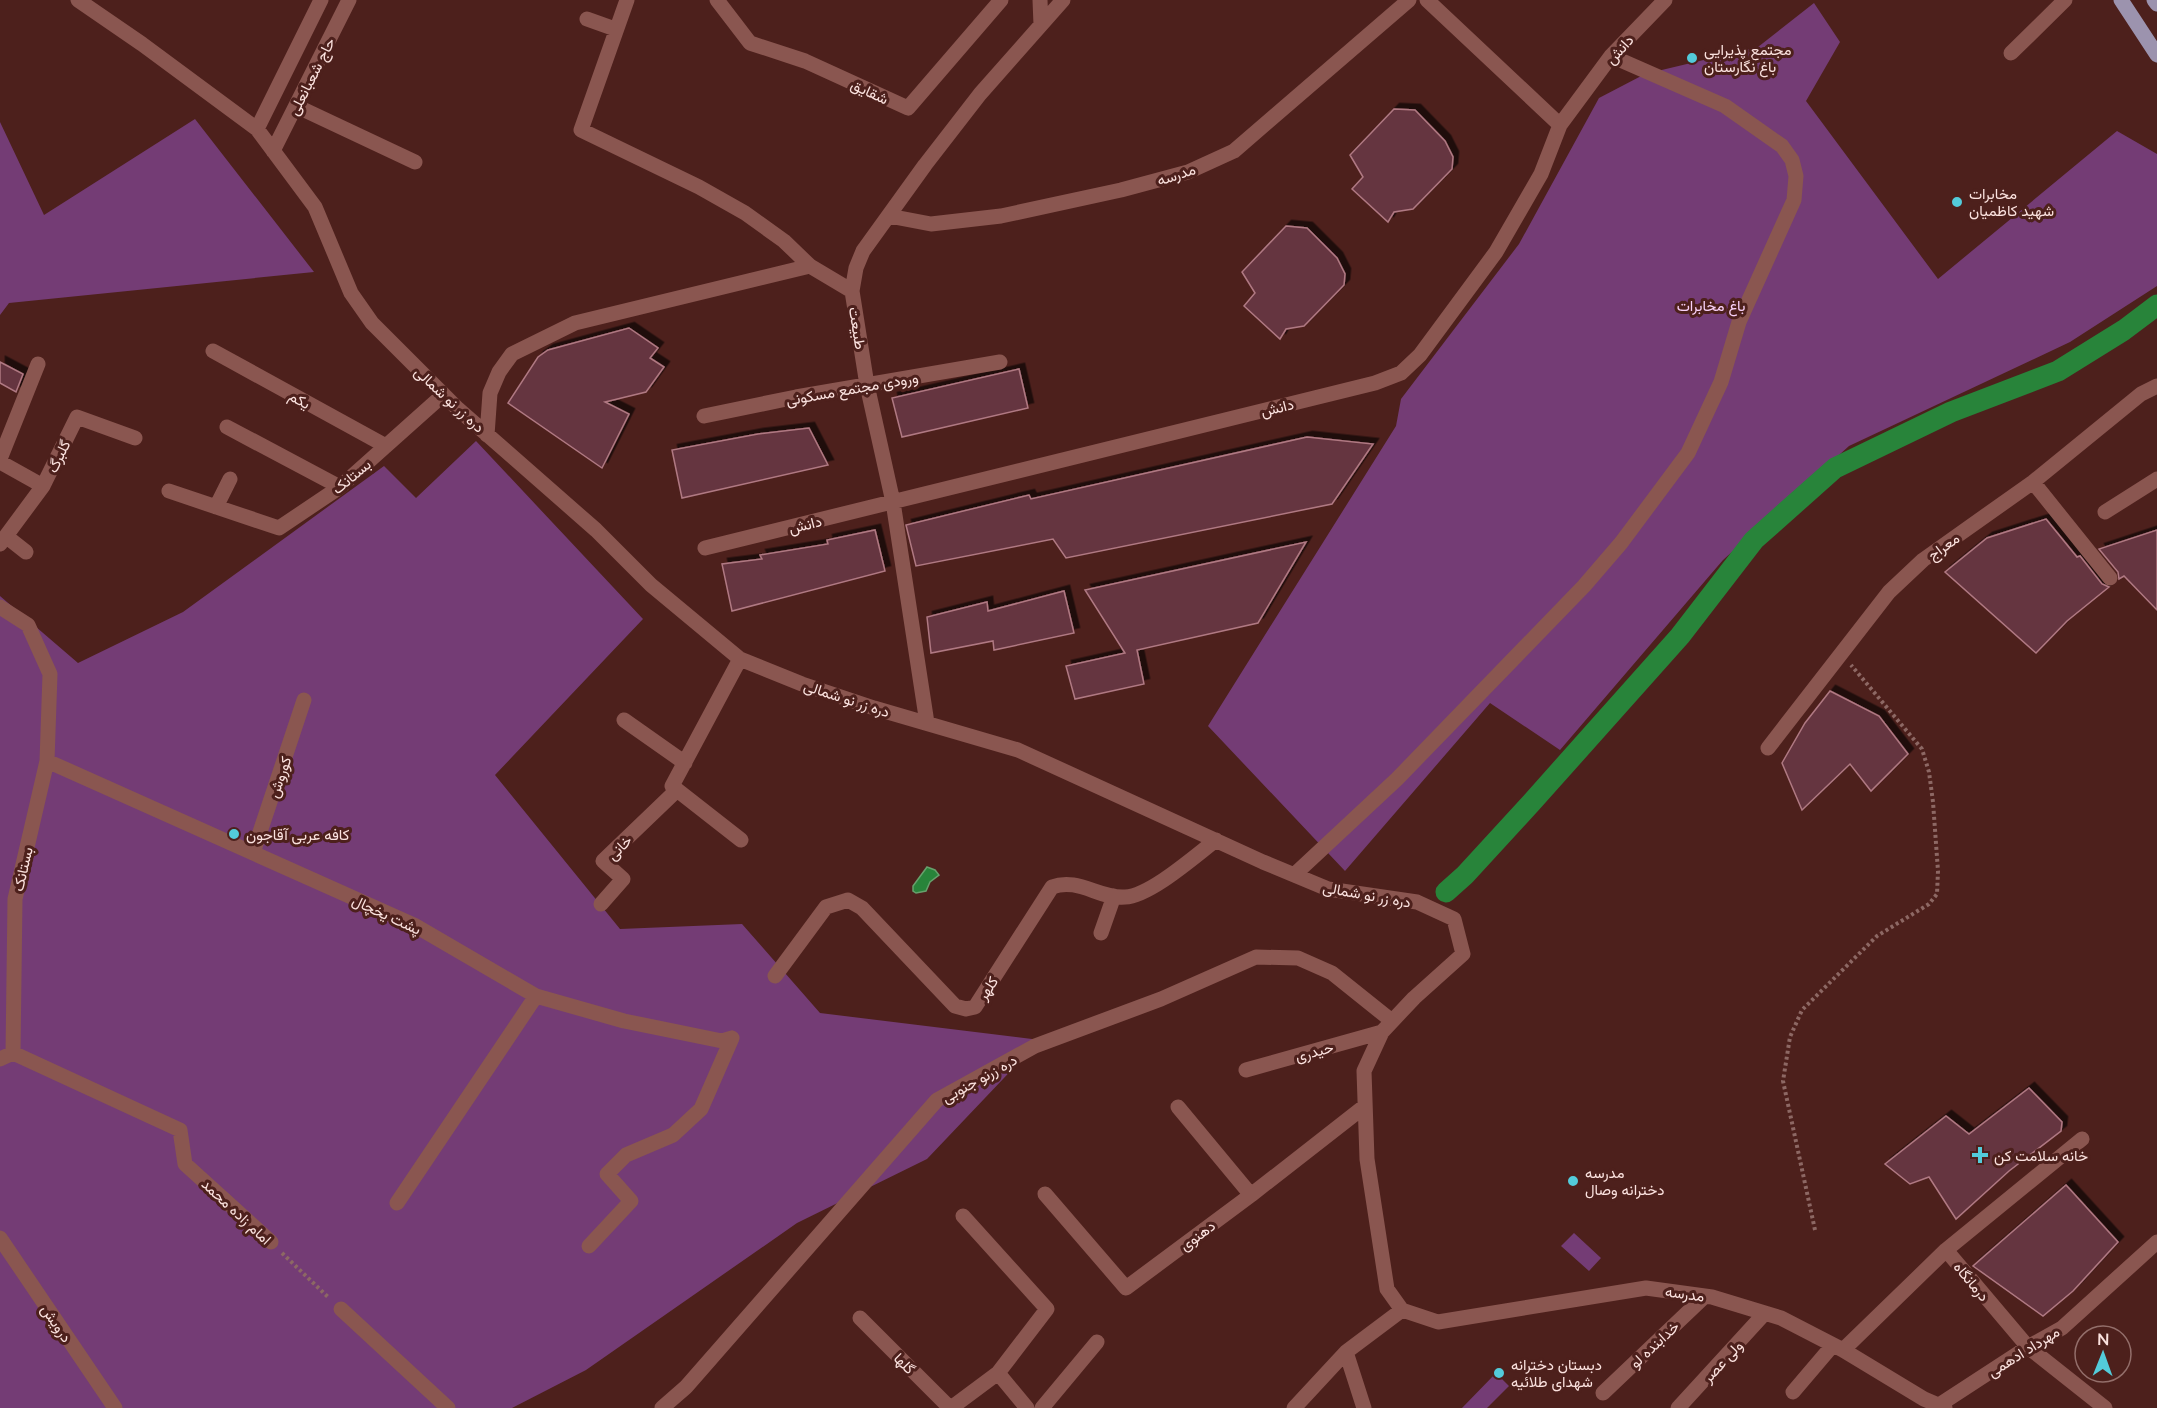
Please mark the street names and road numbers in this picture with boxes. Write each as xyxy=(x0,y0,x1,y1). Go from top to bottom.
street label: دانش xyxy=(1601,31,1638,69)
street label: حاج شعبانعلی xyxy=(284,34,341,119)
street label: شقایق xyxy=(847,75,892,109)
street label: مدرسه xyxy=(1154,159,1198,190)
street label: طبیعت xyxy=(845,305,870,351)
street label: دره زر نو شمالی xyxy=(410,362,489,437)
street label: ورودی مجتمع مسکونی xyxy=(785,368,920,411)
street label: یکم xyxy=(285,386,314,414)
street label: دانش xyxy=(1259,394,1296,422)
street label: گلبرگ xyxy=(42,436,75,476)
street label: بستانک xyxy=(328,455,375,498)
street label: دانش xyxy=(787,511,824,539)
street label: معراج xyxy=(1924,528,1964,566)
street label: دره زر نو شمالی xyxy=(801,676,892,722)
street label: کوروش xyxy=(264,754,296,801)
street label: خانی xyxy=(603,831,637,865)
street label: بستانک xyxy=(8,845,37,893)
street label: دره زر نو شمالی xyxy=(1321,877,1412,913)
street label: پشت یخچال xyxy=(349,890,424,940)
street label: کلهر xyxy=(972,972,1002,1005)
street label: حیدری xyxy=(1293,1037,1336,1067)
street label: دره زرنو جنوبی xyxy=(938,1050,1021,1108)
street label: امام زاده محمد xyxy=(197,1174,276,1249)
street label: دهنوی xyxy=(1176,1216,1220,1256)
street label: درمانگاه xyxy=(1950,1258,1994,1305)
street label: مدرسه xyxy=(1664,1281,1706,1306)
street label: درویش xyxy=(36,1301,76,1347)
street label: خدابنده لو xyxy=(1626,1317,1683,1372)
street label: مهرداد ادهمی xyxy=(1984,1322,2063,1382)
street label: ولی عصر xyxy=(1697,1336,1747,1388)
street label: گلها xyxy=(890,1349,920,1378)

